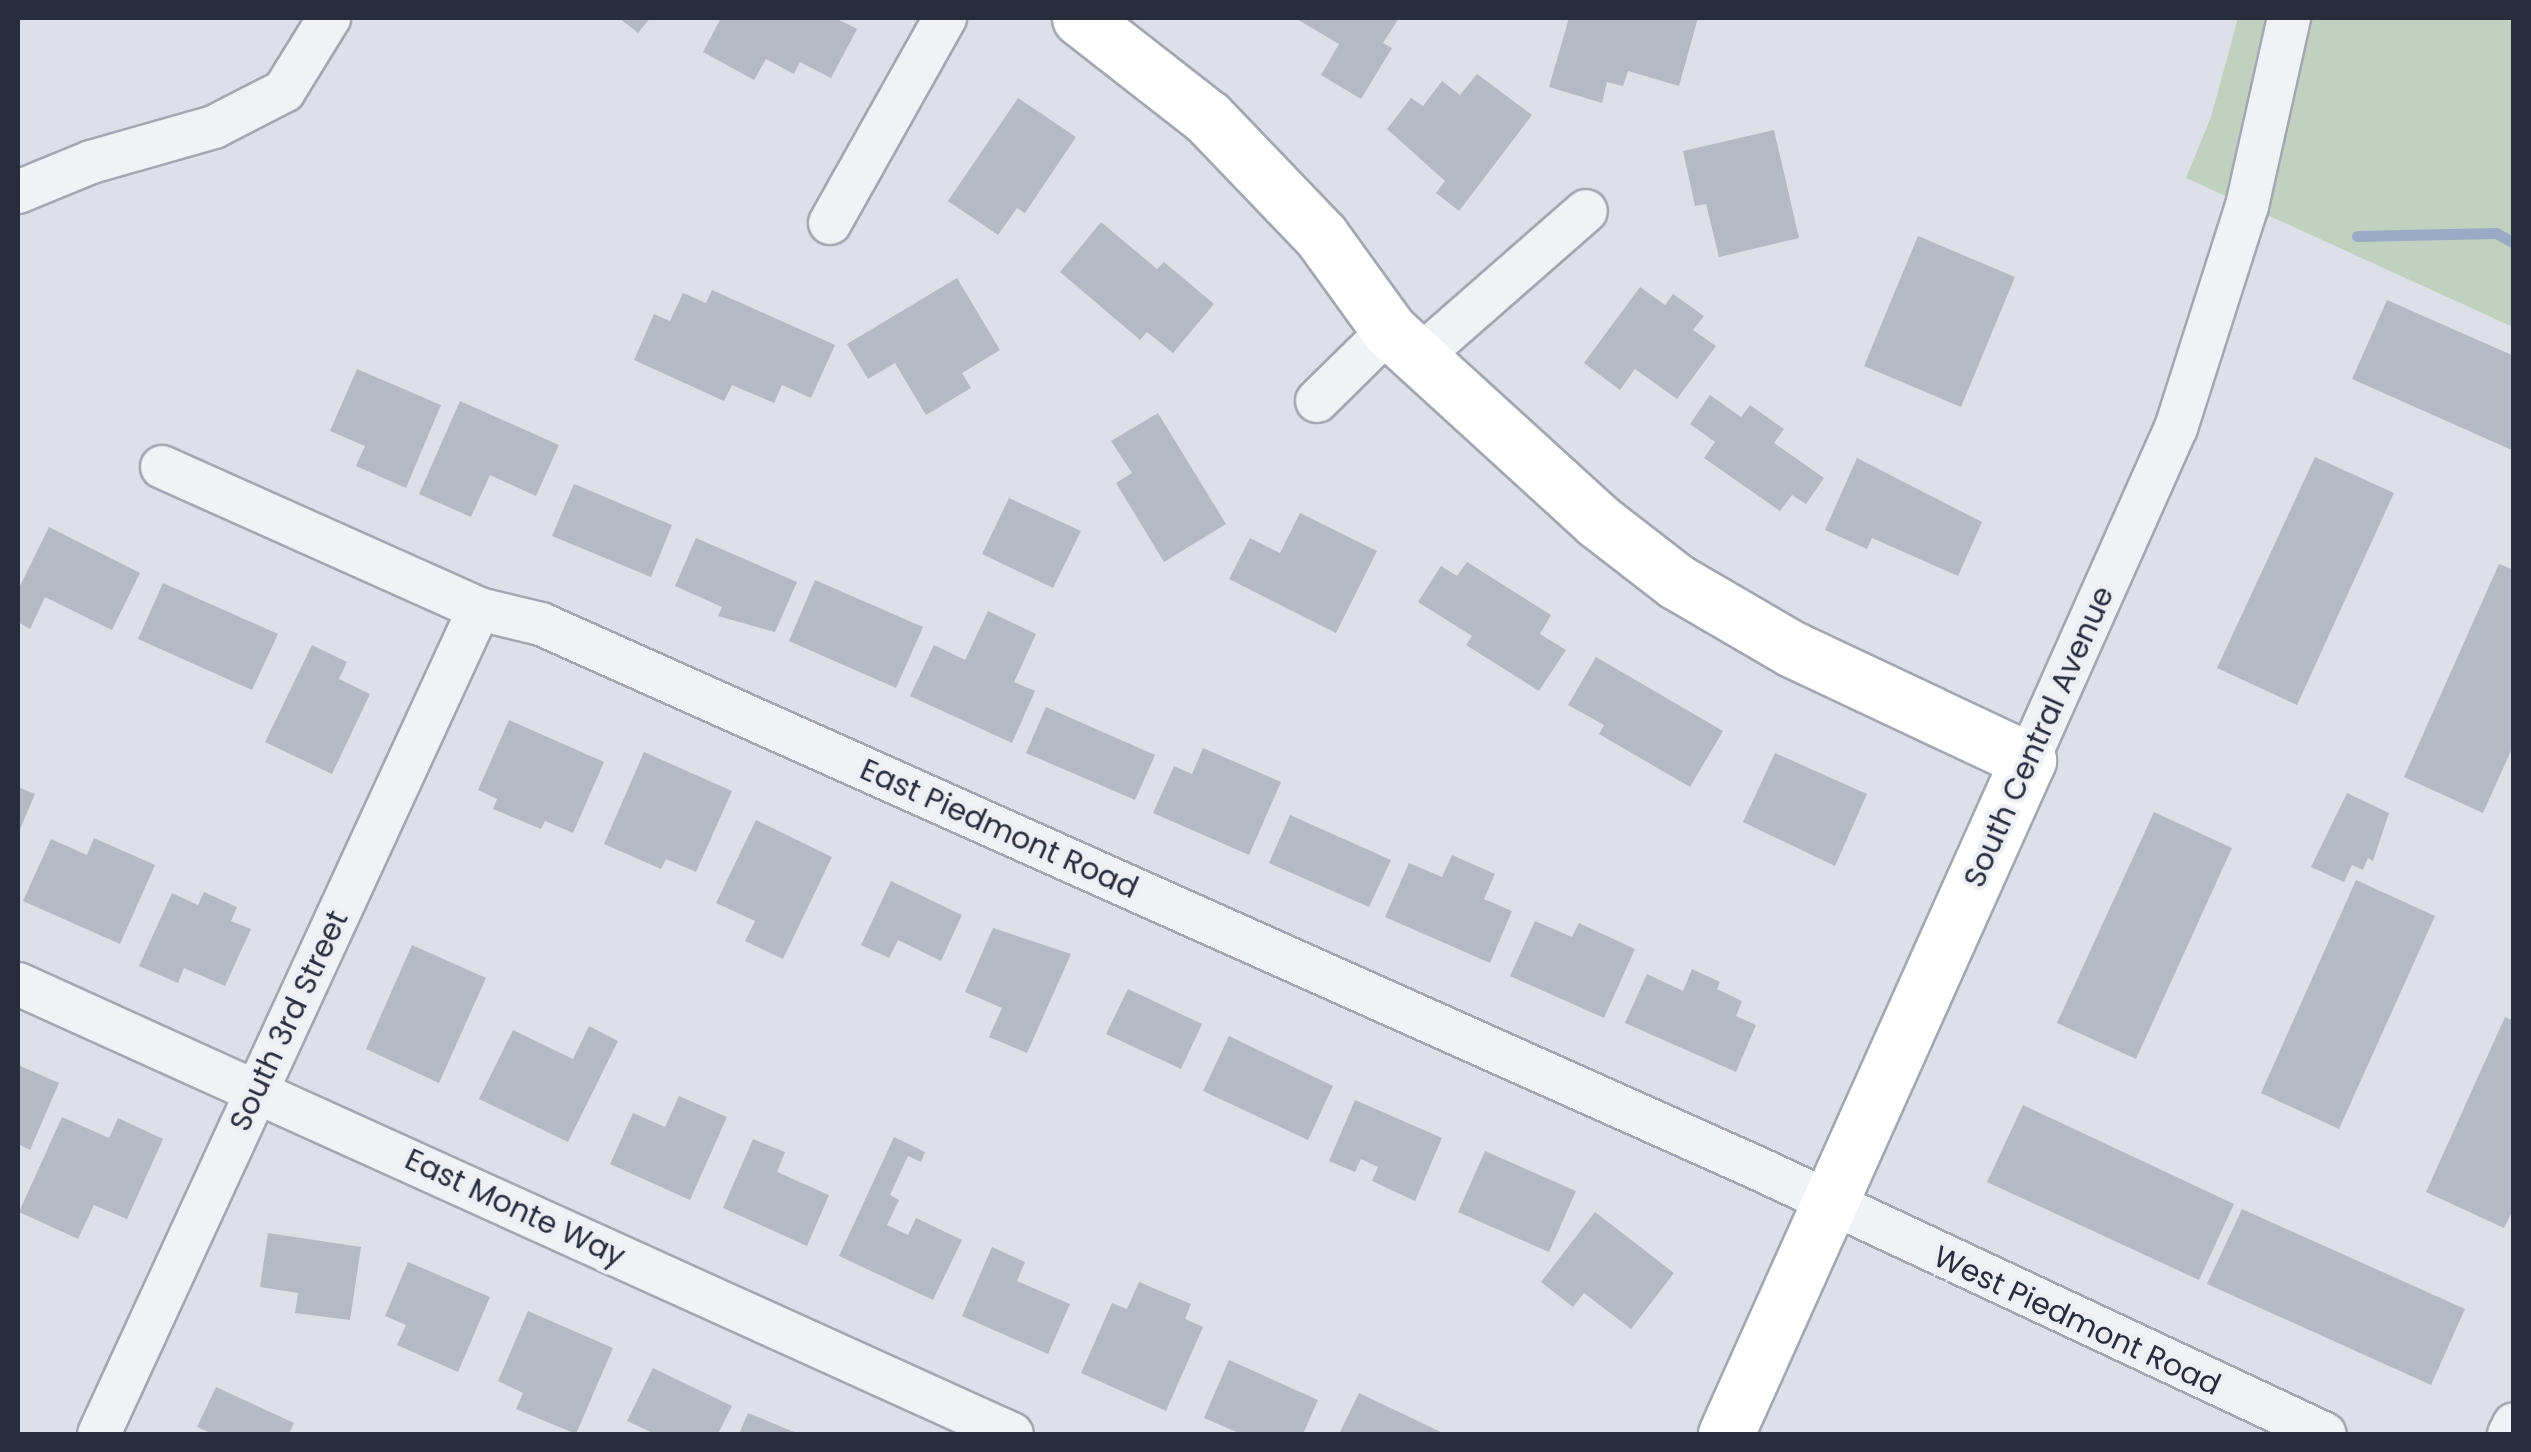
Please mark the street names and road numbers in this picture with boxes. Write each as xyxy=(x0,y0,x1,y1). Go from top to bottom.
street label: South Central Avenue xyxy=(1956,581,2122,893)
street label: East Piedmont Road xyxy=(855,752,1143,906)
street label: South 3rd Street xyxy=(222,905,356,1137)
street label: East Monte Way xyxy=(399,1141,631,1275)
street label: West Piedmont Road xyxy=(1928,1239,2226,1403)

